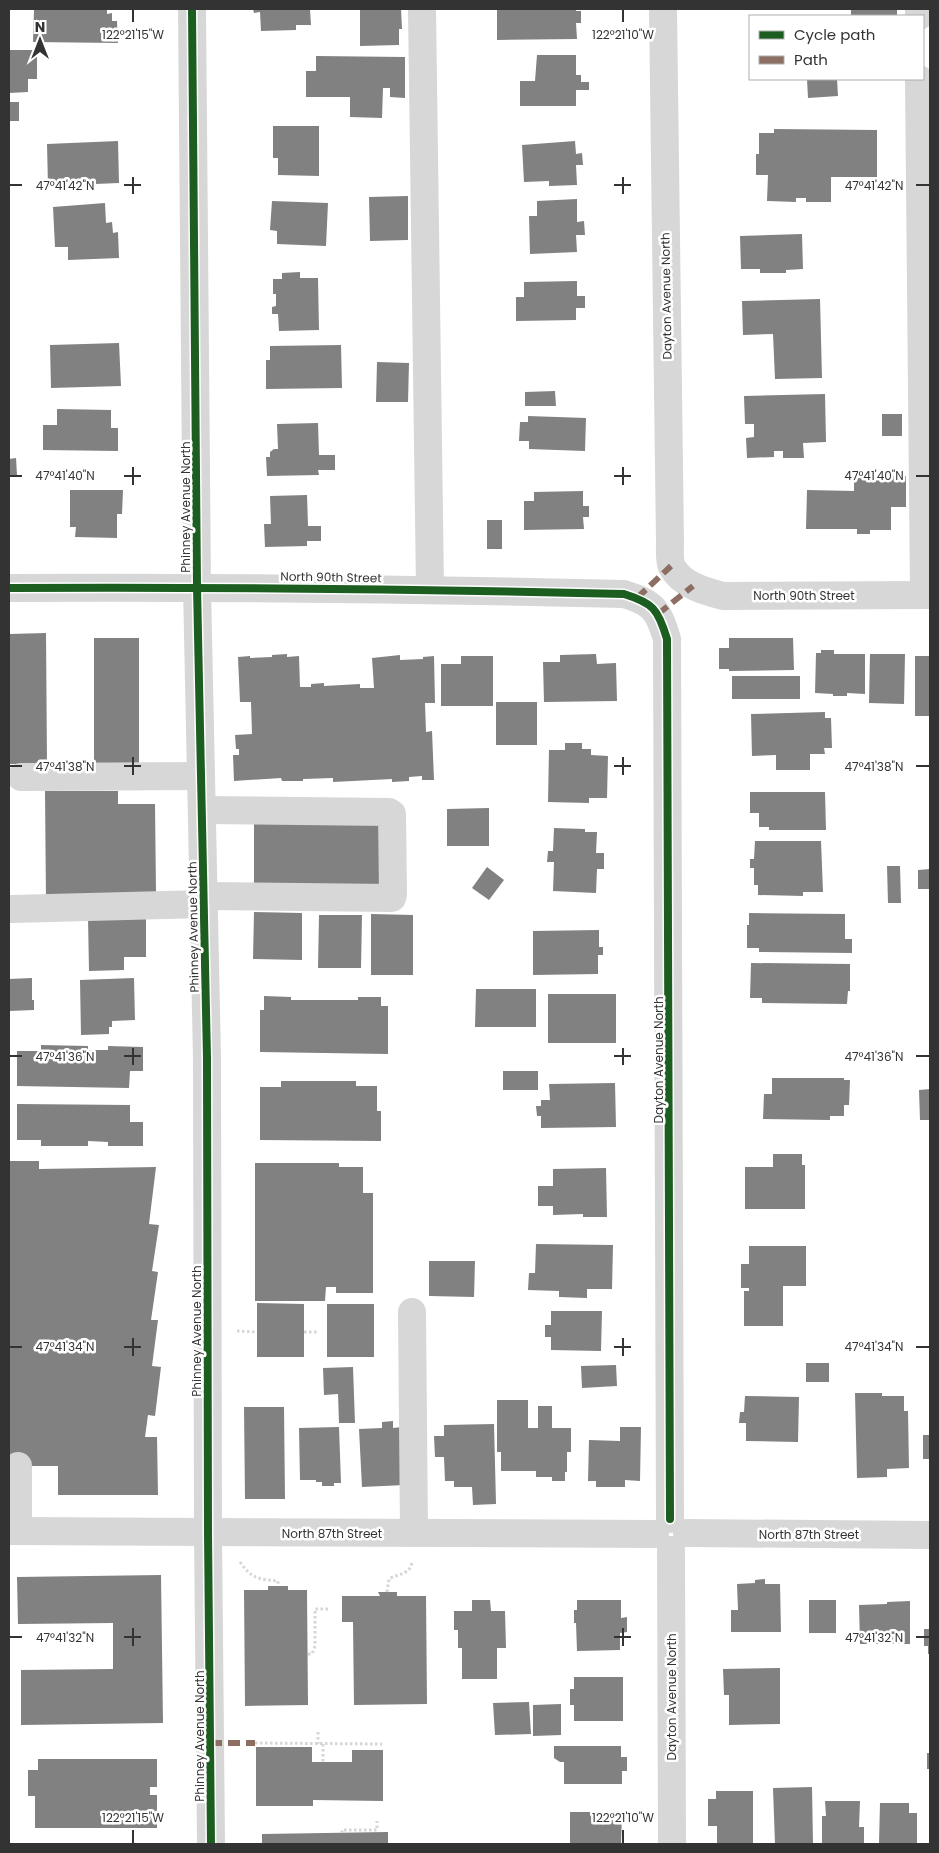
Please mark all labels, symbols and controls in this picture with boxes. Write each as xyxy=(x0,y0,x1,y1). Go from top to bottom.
north arrow xyxy=(15,15,65,65)
legend xyxy=(749,15,924,80)
text: N xyxy=(35,17,45,37)
text: Cycle path xyxy=(794,24,875,45)
text: 122°21'15"W xyxy=(102,26,164,43)
text: 122°21'10"W xyxy=(592,26,654,43)
text: Path xyxy=(794,49,828,70)
text: 47°41'42"N xyxy=(36,177,94,194)
text: 47°41'42"N xyxy=(845,177,903,194)
street label: Dayton Avenue North xyxy=(656,232,676,360)
street label: Phinney Avenue North xyxy=(177,441,194,573)
text: 47°41'40"N xyxy=(35,467,95,484)
text: 47°41'40"N xyxy=(844,467,904,484)
street label: North 90th Street xyxy=(280,568,382,586)
street label: North 90th Street xyxy=(753,587,855,604)
text: 47°41'38"N xyxy=(36,758,94,775)
text: 47°41'38"N xyxy=(845,758,903,775)
street label: Phinney Avenue North xyxy=(183,861,203,993)
street label: Dayton Avenue North xyxy=(650,996,667,1124)
text: 47°41'36"N xyxy=(36,1048,94,1065)
text: 47°41'36"N xyxy=(845,1048,903,1065)
street label: Phinney Avenue North xyxy=(188,1265,205,1397)
text: 47°41'34"N xyxy=(36,1338,94,1355)
text: 47°41'34"N xyxy=(845,1338,903,1355)
street label: North 87th Street xyxy=(282,1525,382,1542)
street label: North 87th Street xyxy=(759,1526,859,1543)
text: 47°41'32"N xyxy=(36,1629,94,1646)
text: 47°41'32"N xyxy=(845,1629,903,1646)
street label: Dayton Avenue North xyxy=(663,1633,680,1761)
street label: Phinney Avenue North xyxy=(191,1670,208,1802)
text: 122°21'15"W xyxy=(102,1809,164,1826)
text: 122°21'10"W xyxy=(592,1809,654,1826)

